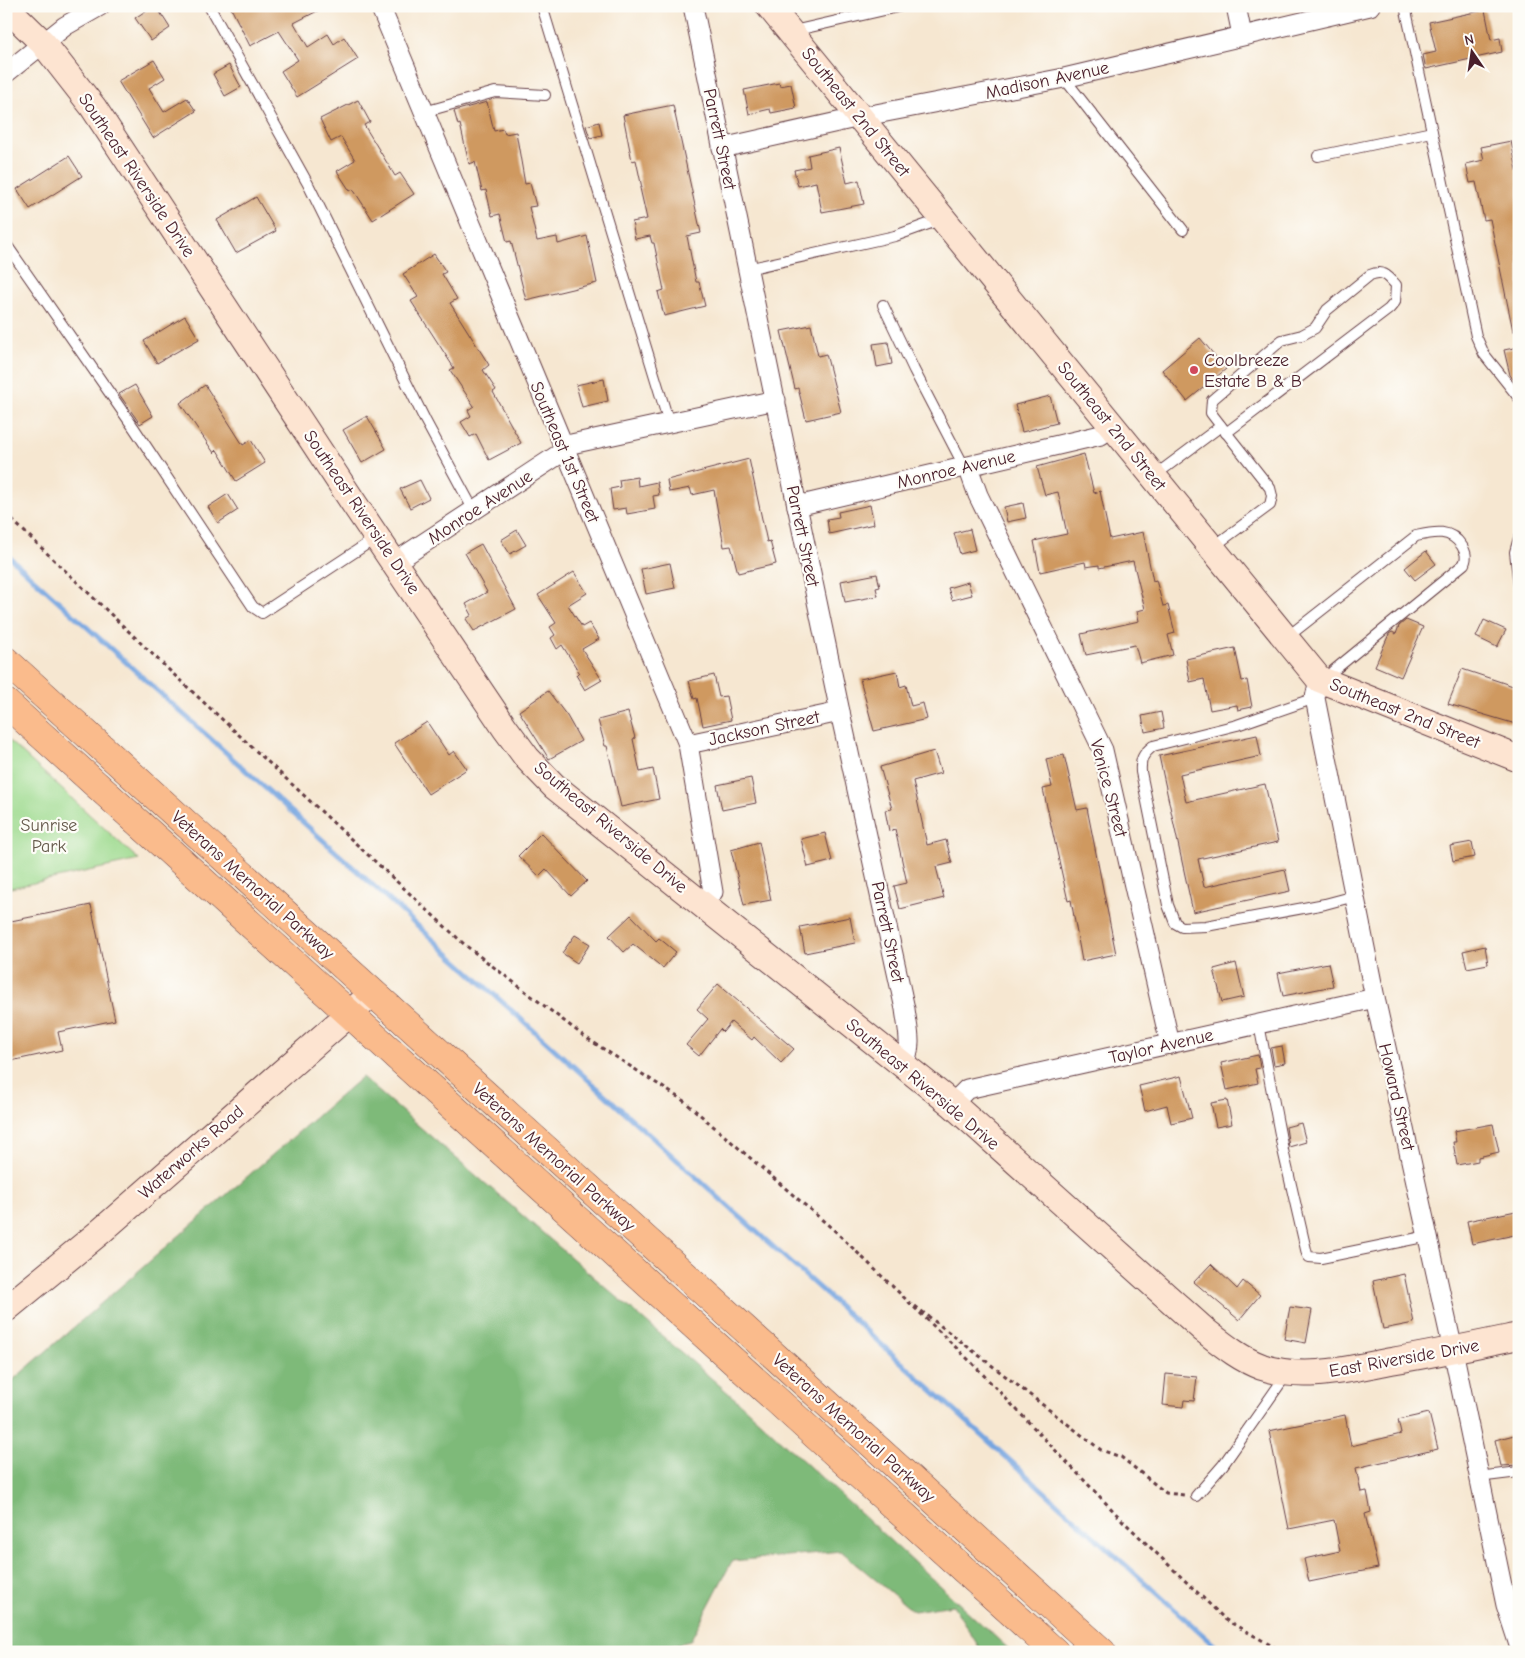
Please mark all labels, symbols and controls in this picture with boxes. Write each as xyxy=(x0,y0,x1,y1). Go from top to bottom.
north arrow xyxy=(1448,28,1498,78)
text: N xyxy=(1463,31,1476,49)
street label: Southeast 2nd Street xyxy=(797,43,915,182)
street label: Madison Avenue xyxy=(983,57,1111,104)
street label: Parrett Street xyxy=(699,87,741,192)
street label: Southeast Riverside Drive xyxy=(74,89,199,261)
place label: Coolbreeze Estate B & B xyxy=(1204,350,1302,392)
street label: Southeast 2nd Street xyxy=(1053,357,1171,496)
marker: Coolbreeze Estate B & B xyxy=(1188,364,1200,376)
street label: Southeast 1st Street xyxy=(525,378,604,527)
street label: Southeast Riverside Drive xyxy=(299,426,424,598)
street label: Monroe Avenue xyxy=(895,446,1017,493)
street label: Monroe Avenue xyxy=(424,466,537,549)
street label: Parrett Street xyxy=(782,484,824,589)
street label: Southeast 2nd Street xyxy=(1327,674,1484,754)
street label: Jackson Street xyxy=(707,706,822,750)
street label: Venice Street xyxy=(1085,737,1132,840)
street label: Southeast Riverside Drive xyxy=(530,757,692,898)
street label: Veterans Memorial Parkway xyxy=(167,807,339,965)
park label: Sunrise Park xyxy=(21,815,77,857)
street label: Parrett Street xyxy=(867,880,909,985)
street label: Southeast Riverside Drive xyxy=(842,1014,1004,1155)
street label: Taylor Avenue xyxy=(1107,1024,1215,1069)
street label: Howard Street xyxy=(1374,1041,1419,1154)
street label: Veterans Memorial Parkway xyxy=(468,1079,640,1237)
street label: Waterworks Road xyxy=(134,1101,248,1204)
street label: East Riverside Drive xyxy=(1328,1335,1481,1382)
street label: Veterans Memorial Parkway xyxy=(768,1350,940,1508)

